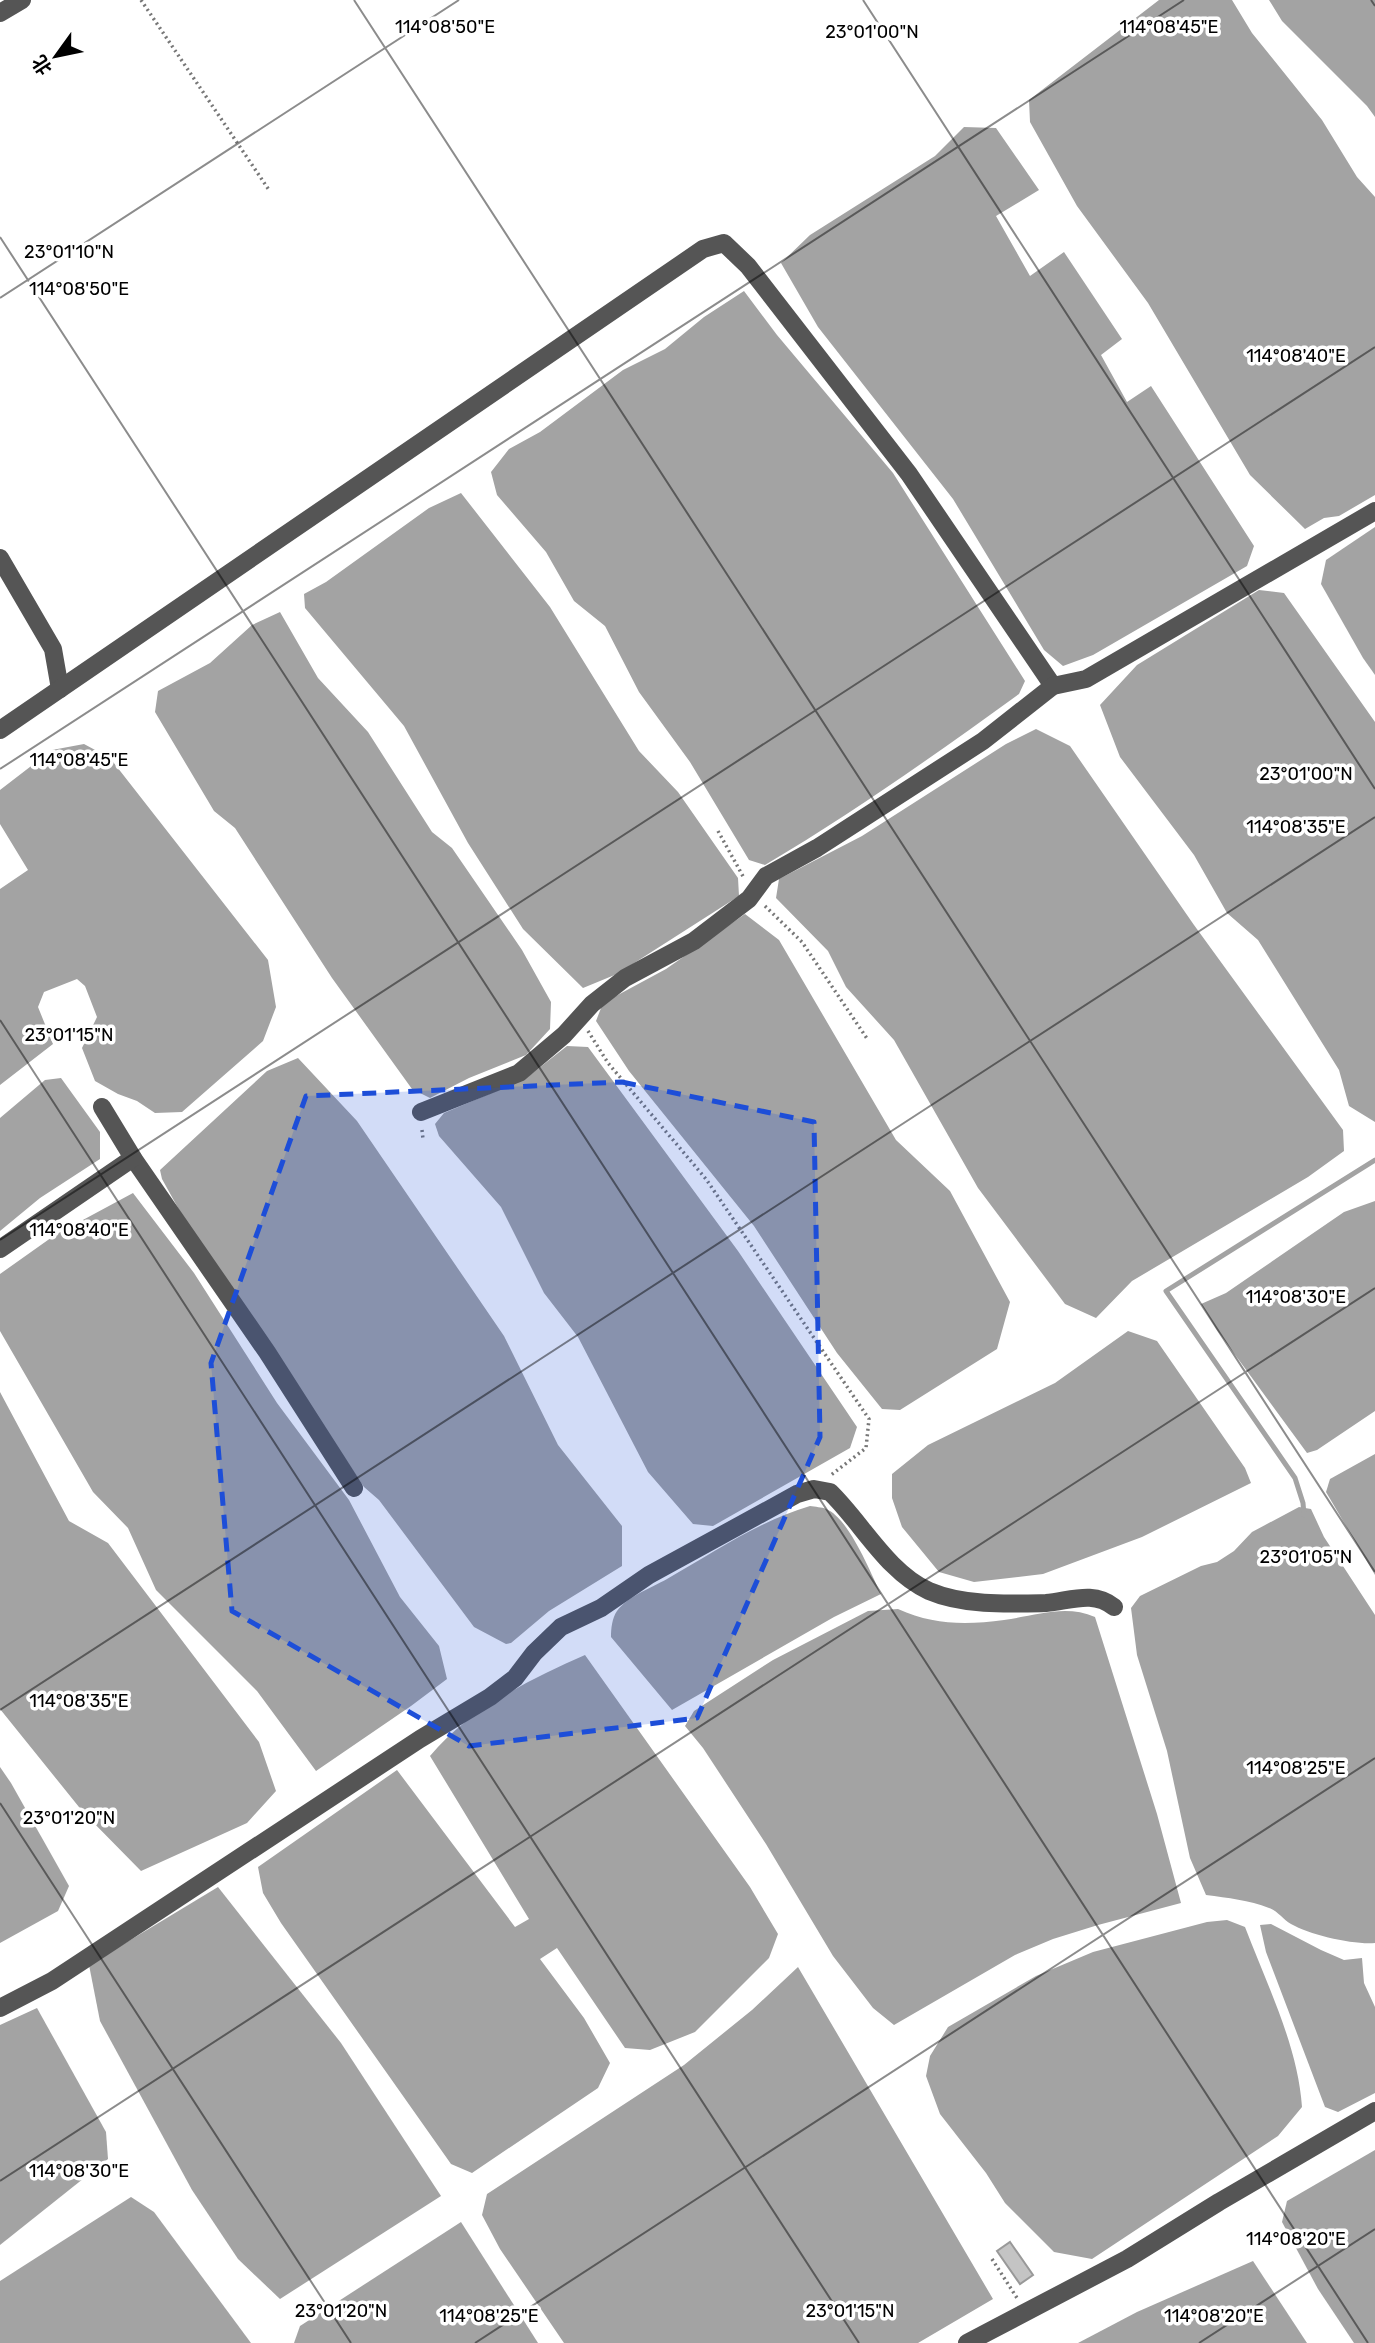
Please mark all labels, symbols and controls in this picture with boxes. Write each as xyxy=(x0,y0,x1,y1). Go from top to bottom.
text: 114°08'50"E xyxy=(395,16,495,38)
text: 114°08'45"E xyxy=(1120,16,1218,38)
north arrow xyxy=(21,21,91,91)
text: 23°01'00"N xyxy=(825,21,919,43)
text: 北 xyxy=(27,51,57,79)
text: 23°01'10"N xyxy=(24,241,114,263)
text: 114°08'50"E xyxy=(29,278,129,300)
text: 114°08'40"E xyxy=(1246,345,1346,367)
text: 114°08'45"E xyxy=(30,749,128,771)
text: 23°01'00"N xyxy=(1259,763,1353,785)
text: 114°08'35"E xyxy=(1246,816,1346,838)
text: 23°01'15"N xyxy=(24,1024,114,1046)
text: 114°08'40"E xyxy=(29,1219,129,1241)
text: 114°08'30"E xyxy=(1246,1286,1346,1308)
text: 23°01'05"N xyxy=(1260,1546,1352,1568)
text: 114°08'35"E xyxy=(29,1690,129,1712)
text: 114°08'25"E xyxy=(1246,1757,1346,1779)
text: 23°01'20"N xyxy=(23,1807,115,1829)
text: 114°08'30"E xyxy=(29,2160,129,2182)
text: 114°08'20"E xyxy=(1246,2228,1346,2250)
text: 23°01'20"N xyxy=(295,2300,387,2322)
text: 23°01'15"N xyxy=(805,2300,895,2322)
text: 114°08'25"E xyxy=(439,2305,539,2327)
text: 114°08'20"E xyxy=(1164,2305,1264,2327)

